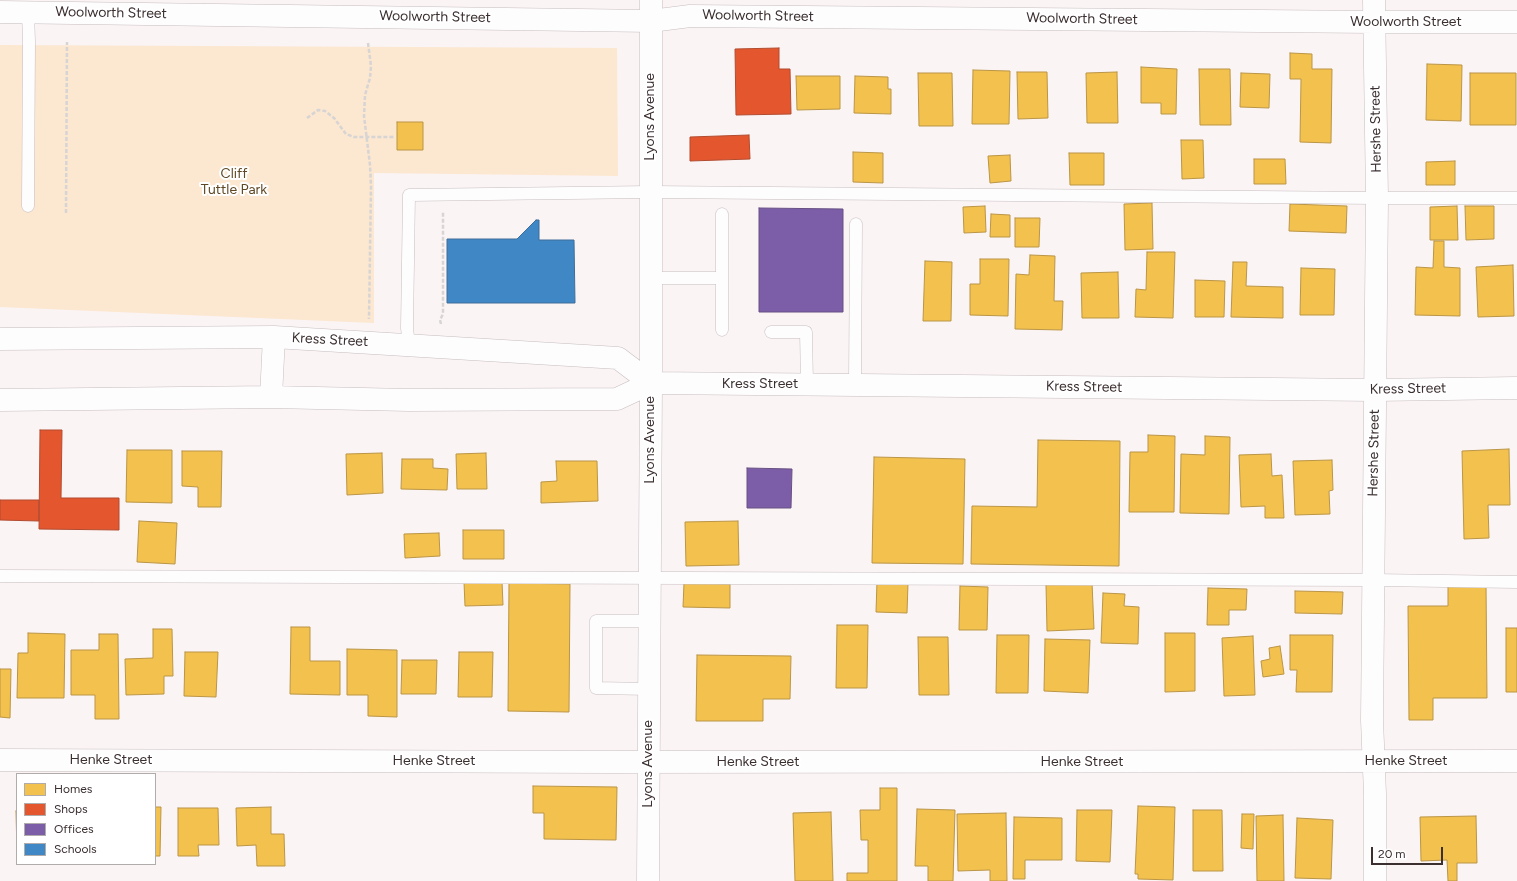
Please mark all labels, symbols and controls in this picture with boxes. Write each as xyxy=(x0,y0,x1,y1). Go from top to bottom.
street label: Woolworth Street xyxy=(55,4,167,22)
street label: Woolworth Street xyxy=(702,7,814,25)
street label: Woolworth Street xyxy=(379,8,491,26)
street label: Woolworth Street xyxy=(1026,10,1138,28)
street label: Woolworth Street xyxy=(1350,14,1462,30)
street label: Lyons Avenue xyxy=(642,73,658,161)
street label: Hershe Street xyxy=(1367,85,1385,173)
park label: Cliff Tuttle Park xyxy=(201,166,267,198)
street label: Kress Street xyxy=(291,330,369,350)
street label: Kress Street xyxy=(722,376,798,392)
street label: Kress Street xyxy=(1046,378,1122,396)
street label: Kress Street xyxy=(1370,380,1446,398)
street label: Lyons Avenue xyxy=(642,396,658,484)
street label: Hershe Street xyxy=(1365,409,1383,497)
street label: Lyons Avenue xyxy=(640,720,656,808)
street label: Henke Street xyxy=(70,752,152,768)
street label: Henke Street xyxy=(393,753,475,769)
street label: Henke Street xyxy=(1365,753,1447,769)
street label: Henke Street xyxy=(717,754,799,770)
street label: Henke Street xyxy=(1041,754,1123,770)
legend xyxy=(16,773,156,865)
text: Homes xyxy=(54,782,92,796)
text: Shops xyxy=(54,802,88,816)
text: Offices xyxy=(54,822,94,836)
scale bar xyxy=(1373,839,1445,865)
text: Schools xyxy=(54,842,97,856)
text: 20 m xyxy=(1378,847,1406,861)

